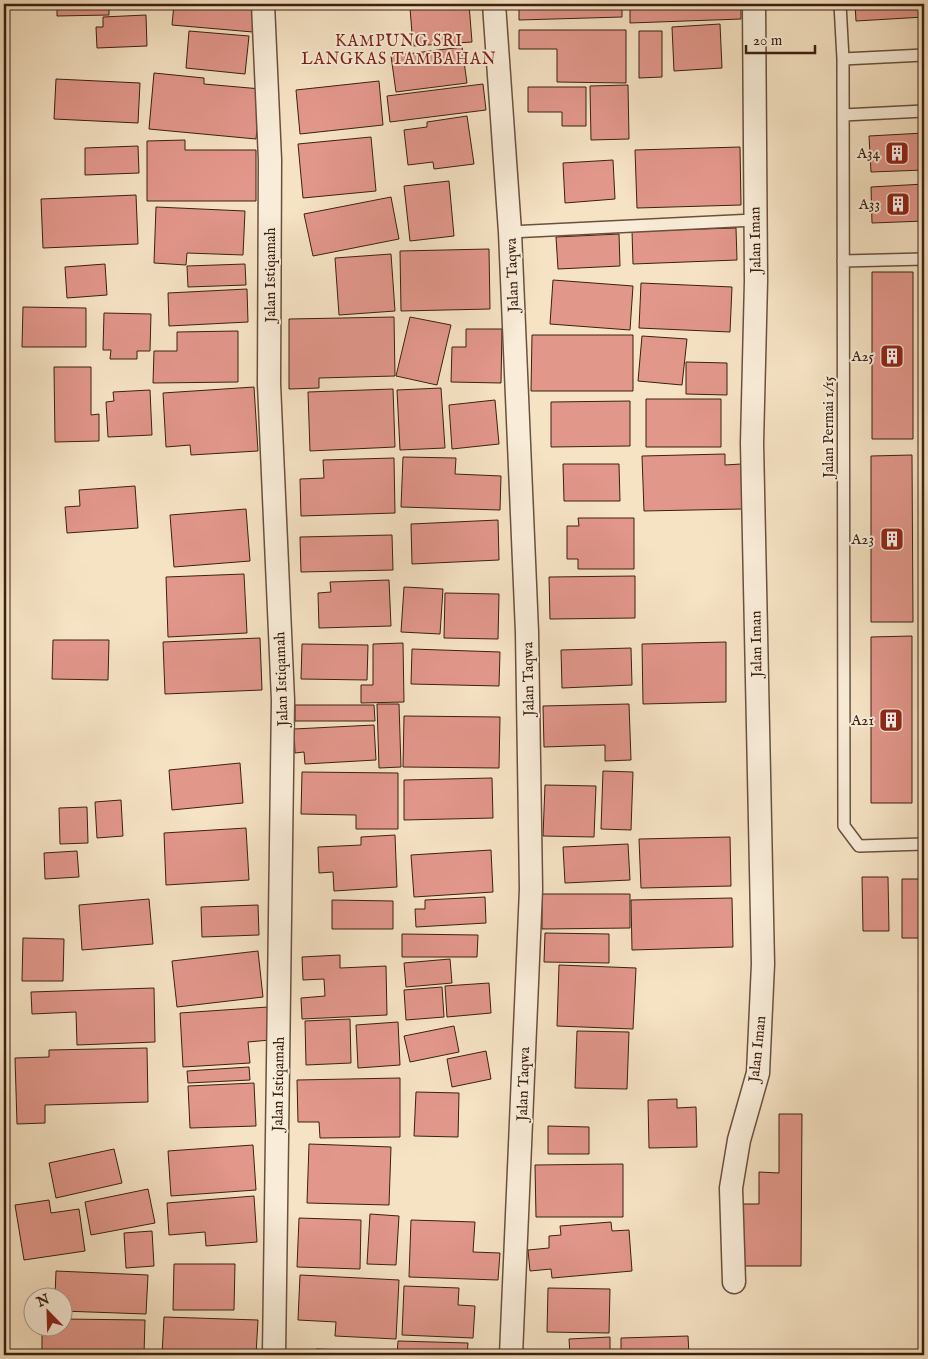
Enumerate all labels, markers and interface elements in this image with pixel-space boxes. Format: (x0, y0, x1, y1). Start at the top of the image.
scale bar (746, 22, 814, 54)
text: 20 m (753, 31, 783, 50)
district label: KAMPUNG SRI LANGKAS TAMBAHAN (301, 32, 497, 70)
building icon: A34 (884, 140, 910, 166)
place label: A34 (856, 144, 881, 163)
building icon: A33 (885, 191, 911, 217)
place label: A33 (858, 195, 880, 214)
street label: Jalan Iman (745, 207, 766, 275)
street label: Jalan Istiqamah (261, 228, 280, 324)
street label: Jalan Taqwa (502, 237, 523, 314)
building icon: A25 (879, 343, 905, 369)
place label: A25 (850, 347, 875, 366)
street label: Jalan Permai 1/15 (819, 375, 838, 480)
building icon: A23 (879, 526, 905, 552)
place label: A23 (850, 530, 874, 549)
street label: Jalan Iman (746, 611, 767, 679)
street label: Jalan Istiqamah (270, 631, 293, 729)
street label: Jalan Taqwa (518, 641, 539, 718)
building icon: A21 (878, 707, 904, 733)
place label: A21 (850, 711, 874, 730)
street label: Jalan Iman (744, 1015, 770, 1085)
street label: Jalan Istiqamah (268, 1036, 289, 1134)
street label: Jalan Taqwa (513, 1046, 534, 1123)
north arrow (22, 1286, 72, 1336)
text: N (33, 1290, 52, 1312)

